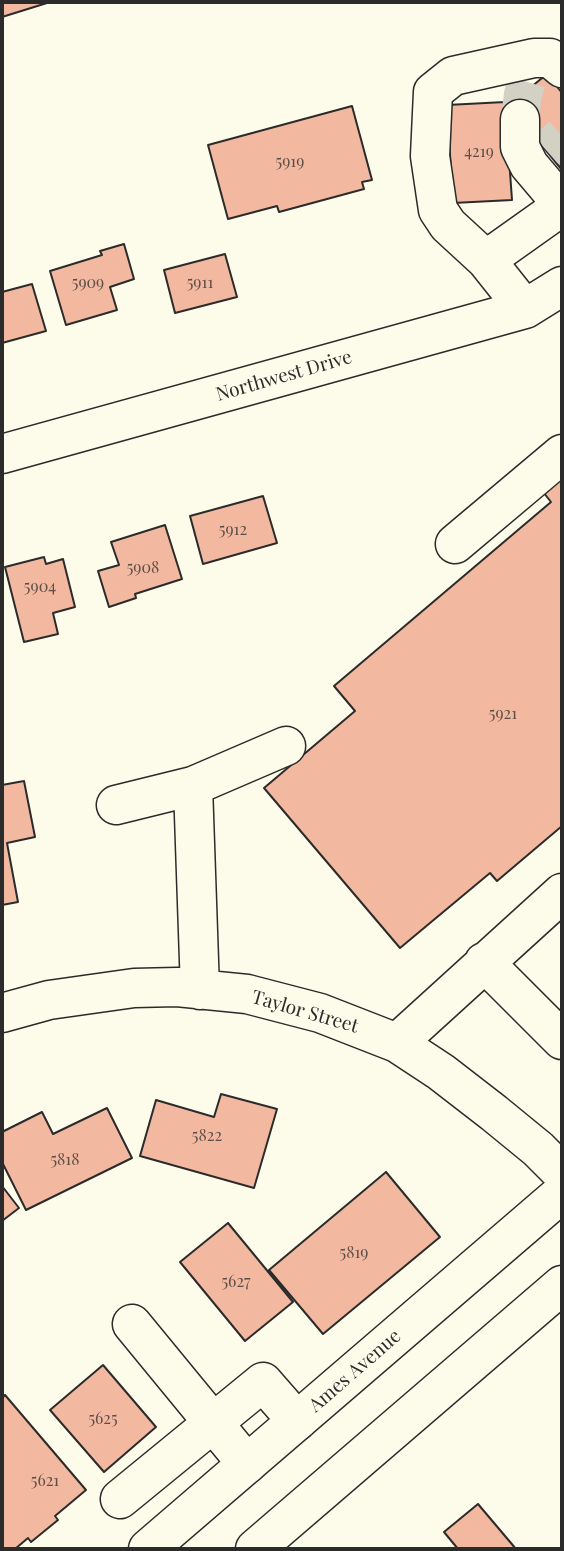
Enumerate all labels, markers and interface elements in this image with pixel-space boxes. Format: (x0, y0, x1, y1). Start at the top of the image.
house number: 4219 (464, 142, 494, 162)
house number: 5919 (276, 152, 304, 172)
house number: 5909 (72, 273, 104, 293)
house number: 5911 (187, 273, 213, 293)
street label: Northwest Drive (213, 346, 355, 406)
house number: 5912 (219, 520, 247, 540)
house number: 5908 (127, 558, 159, 578)
house number: 5904 (24, 577, 56, 597)
house number: 5921 (489, 704, 517, 724)
street label: Taylor Street (249, 986, 361, 1038)
house number: 5822 (192, 1126, 222, 1146)
house number: 5818 (50, 1150, 80, 1170)
house number: 5819 (339, 1243, 369, 1263)
house number: 5627 (221, 1272, 251, 1292)
street label: Ames Avenue (304, 1325, 406, 1417)
house number: 5625 (88, 1409, 118, 1429)
house number: 5621 (31, 1471, 59, 1491)

